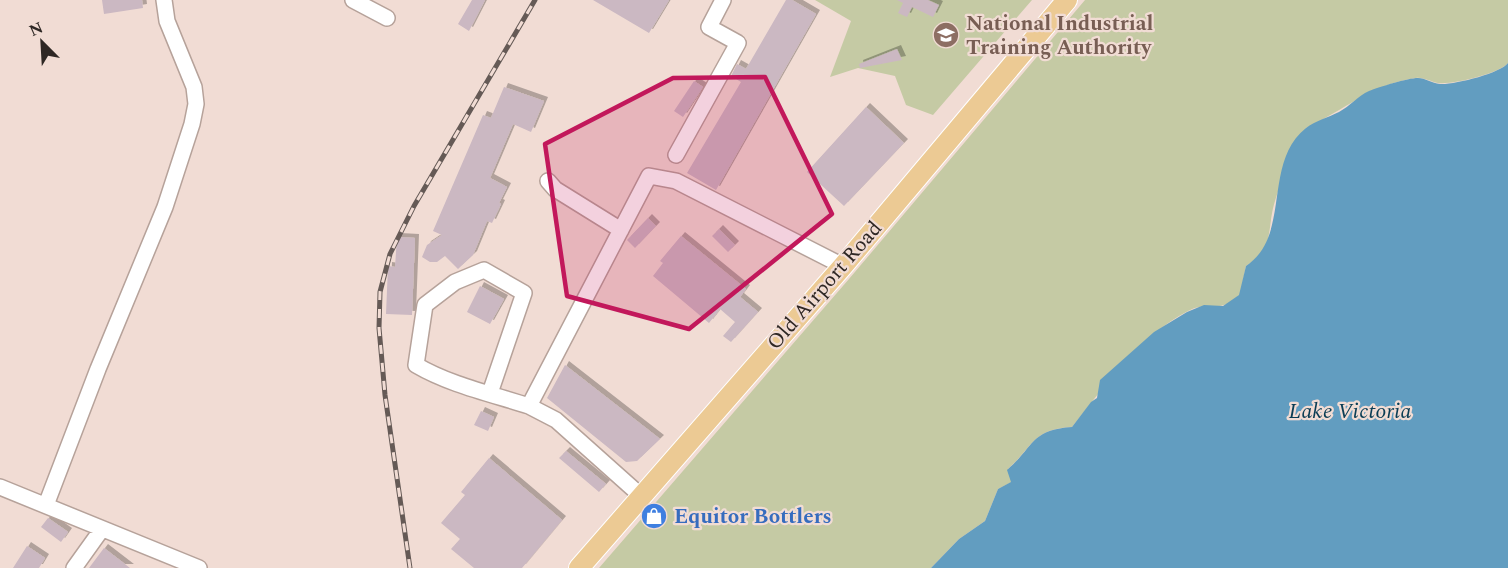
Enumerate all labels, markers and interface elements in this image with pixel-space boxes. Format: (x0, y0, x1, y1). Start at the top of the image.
place label: National Industrial Training Authority (966, 8, 1154, 64)
north arrow (12, 12, 72, 72)
text: N (25, 16, 47, 43)
school or university icon: National Industrial Training Authority (931, 20, 961, 50)
street label: Old Airport Road (759, 214, 890, 357)
water label: Lake Victoria (1288, 395, 1412, 428)
shop icon: Equitor Bottlers (639, 501, 669, 531)
place label: Equitor Bottlers (674, 501, 832, 533)

